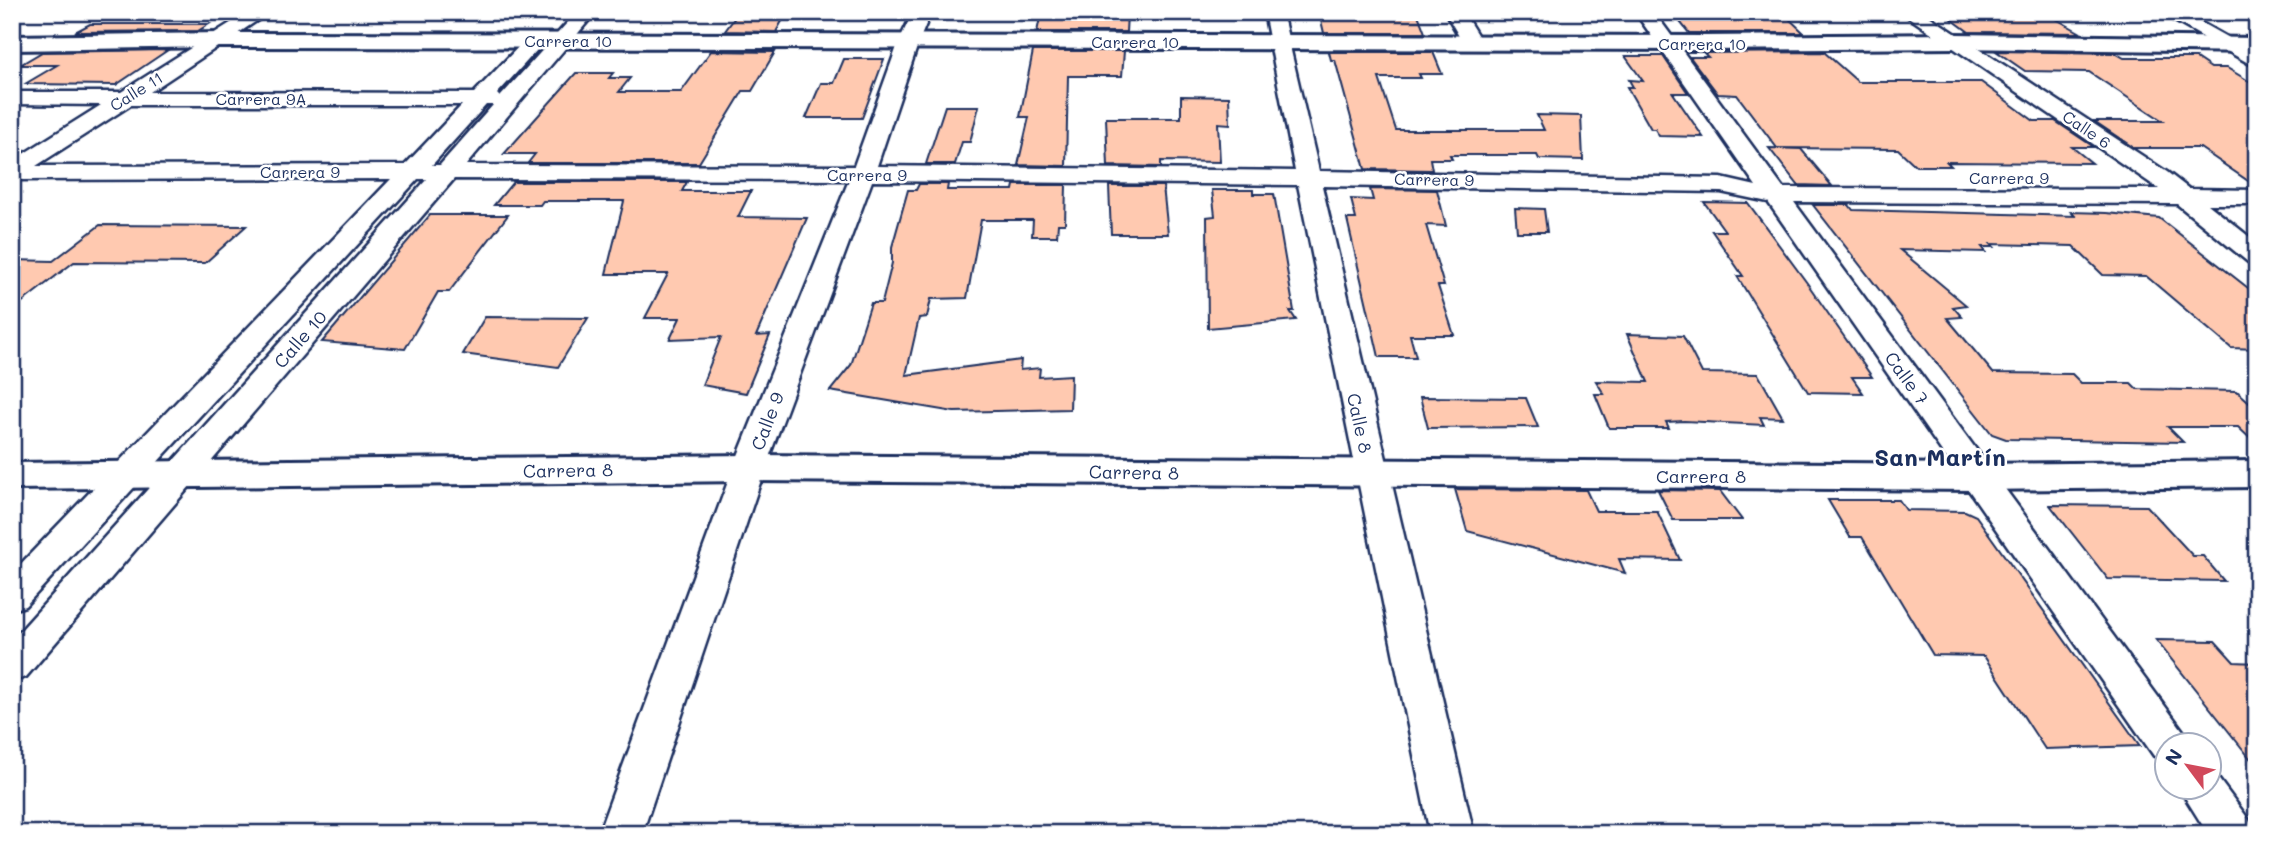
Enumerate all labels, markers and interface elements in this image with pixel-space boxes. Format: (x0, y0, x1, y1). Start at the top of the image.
street label: Carrera 10 (524, 30, 612, 51)
street label: Carrera 10 (1091, 31, 1179, 52)
street label: Carrera 10 (1658, 33, 1746, 54)
street label: Calle 11 (106, 67, 166, 115)
street label: Carrera 9A (215, 88, 307, 109)
street label: Calle 6 (2059, 105, 2115, 153)
street label: Carrera 9 (260, 161, 340, 182)
street label: Carrera 9 (827, 164, 907, 185)
street label: Carrera 9 (1969, 167, 2049, 188)
street label: Carrera 9 (1394, 168, 1474, 190)
street label: Calle 10 (268, 305, 332, 373)
street label: Calle 7 (1880, 347, 1934, 409)
street label: Calle 9 (745, 388, 789, 454)
street label: Calle 8 (1342, 391, 1378, 455)
district label: San Martín (1874, 441, 2006, 472)
street label: Carrera 8 (523, 457, 613, 483)
street label: Carrera 8 (1089, 459, 1179, 485)
street label: Carrera 8 (1656, 464, 1746, 488)
north arrow (2154, 730, 2224, 800)
text: N (2159, 744, 2188, 769)

